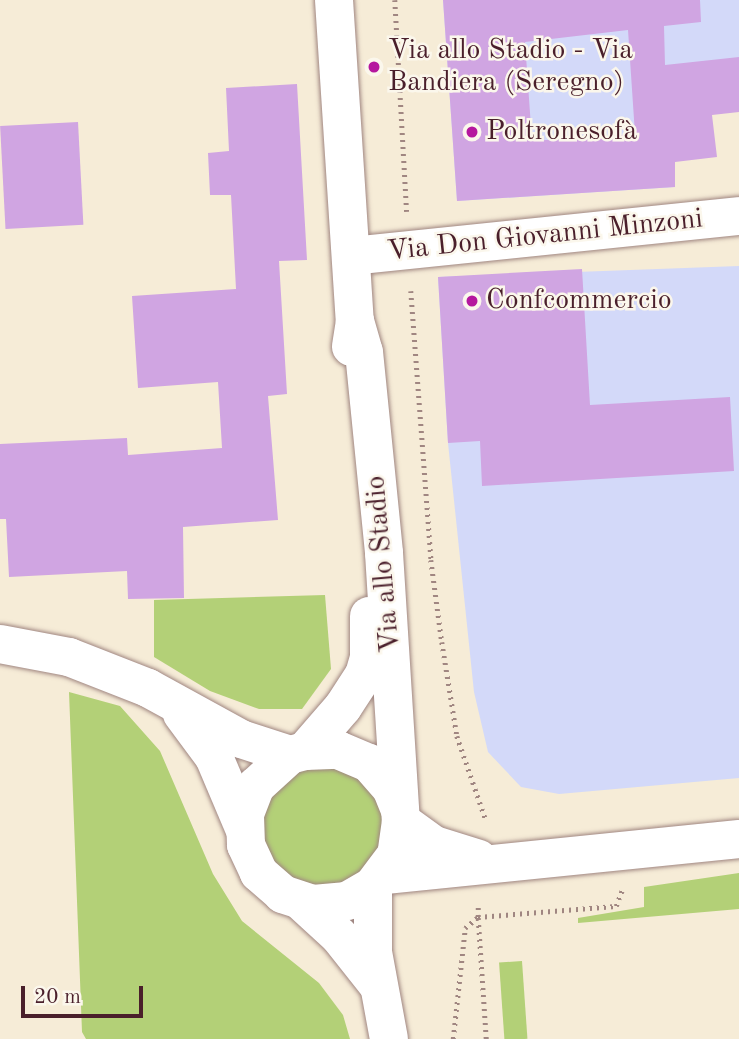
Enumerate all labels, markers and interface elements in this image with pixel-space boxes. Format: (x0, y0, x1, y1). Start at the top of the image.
place label: Via allo Stadio - Via Bandiera (Seregno) (388, 34, 633, 100)
marker: Via allo Stadio - Via Bandiera (Seregno) (366, 59, 382, 75)
place label: Poltronesofà (486, 115, 637, 149)
marker: Poltronesofà (464, 124, 480, 140)
street label: Via Don Giovanni Minzoni (386, 203, 704, 269)
place label: Confcommercio (486, 284, 672, 318)
marker: Confcommercio (464, 293, 480, 309)
street label: Via allo Stadio (360, 474, 408, 654)
scale bar (24, 972, 147, 1016)
text: 20 m (34, 987, 81, 1008)

